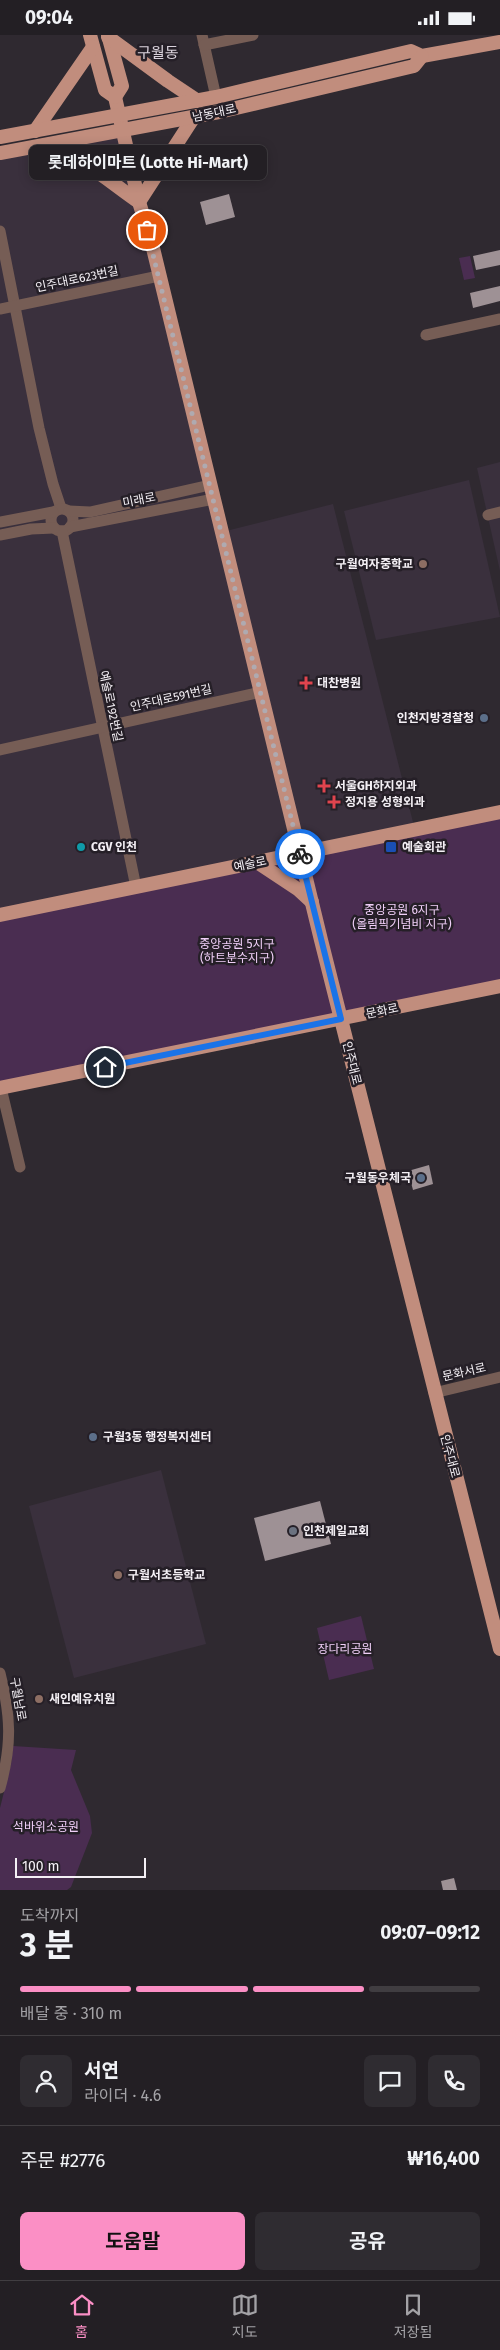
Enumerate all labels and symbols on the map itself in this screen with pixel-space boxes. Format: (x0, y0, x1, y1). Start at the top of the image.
district label: 구월동 (137, 44, 179, 62)
street label: 남동대로 (191, 102, 237, 124)
callout: 롯데하이마트 (Lotte Hi-Mart) (28, 145, 266, 180)
pin (126, 209, 168, 251)
street label: 인주대로623번길 (34, 263, 120, 295)
street label: 미래로 (121, 490, 157, 510)
place label: 구월여자중학교 (336, 557, 413, 571)
marker: 구월여자중학교 (417, 558, 429, 570)
street label: 예술로192번길 (97, 669, 125, 743)
marker: 대찬병원 (299, 676, 313, 690)
place label: 대찬병원 (317, 676, 361, 690)
street label: 인주대로591번길 (129, 682, 213, 714)
place label: 인천지방경찰청 (397, 711, 474, 725)
marker: 인천지방경찰청 (478, 712, 490, 724)
marker: 서울GH하지외과 (317, 779, 331, 793)
place label: 서울GH하지외과 (335, 779, 417, 793)
marker: 정지용 성형외과 (327, 795, 341, 809)
place label: 정지용 성형외과 (345, 795, 425, 809)
courier (275, 829, 325, 879)
place label: CGV 인천 (91, 840, 137, 854)
marker: 예술회관 (384, 840, 398, 854)
place label: 예술회관 (402, 840, 446, 854)
marker: CGV 인천 (75, 841, 87, 853)
street label: 예술로 (232, 854, 268, 874)
park label: 중앙공원 6지구 (올림픽기념비 지구) (352, 903, 452, 931)
park label: 중앙공원 5지구 (하트분수지구) (199, 937, 275, 965)
street label: 문화로 (364, 1001, 400, 1021)
street label: 인주대로 (340, 1040, 364, 1086)
pin (84, 1046, 126, 1088)
place label: 구월동우체국 (345, 1171, 411, 1185)
marker: 구월동우체국 (415, 1172, 427, 1184)
street label: 문화서로 (441, 1360, 487, 1384)
place label: 구월3동 행정복지센터 (103, 1430, 211, 1444)
marker: 구월3동 행정복지센터 (87, 1431, 99, 1443)
street label: 인주대로 (438, 1433, 462, 1479)
place label: 인천제일교회 (303, 1524, 369, 1538)
marker: 인천제일교회 (287, 1525, 299, 1537)
place label: 구월서초등학교 (128, 1568, 205, 1582)
marker: 구월서초등학교 (112, 1569, 124, 1581)
park label: 장다리공원 (317, 1642, 373, 1656)
street label: 구월남로 (7, 1676, 29, 1722)
place label: 새인예유치원 (49, 1692, 115, 1706)
marker: 새인예유치원 (33, 1693, 45, 1705)
park label: 석바위소공원 (13, 1820, 79, 1834)
scale bar (15, 1855, 146, 1878)

